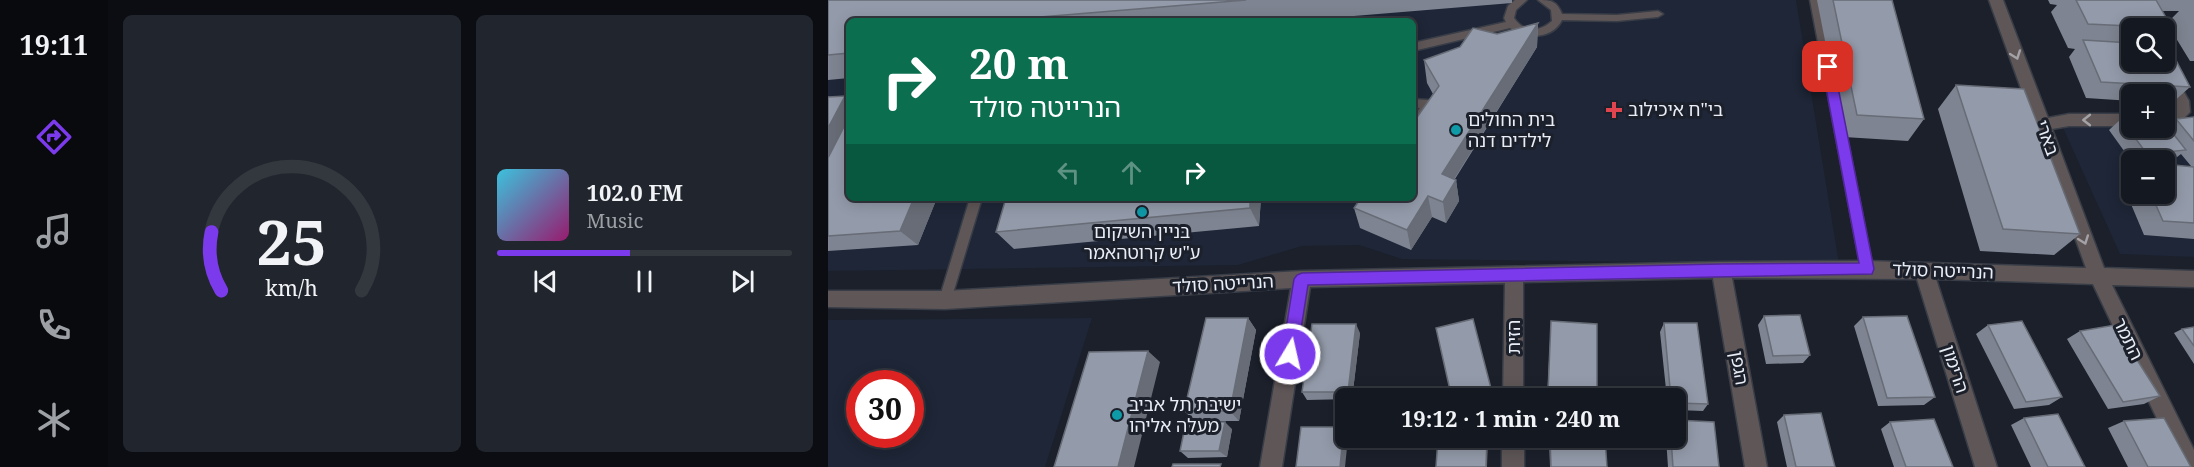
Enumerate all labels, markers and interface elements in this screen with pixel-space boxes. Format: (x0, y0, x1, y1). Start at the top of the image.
map controls (2121, 18, 2175, 204)
button: search (2121, 18, 2175, 72)
text: 19:11 (19, 26, 89, 63)
text: 20 m (969, 34, 1069, 91)
pin (1802, 41, 1853, 92)
icon: right (870, 42, 948, 120)
one-way arrow (2009, 49, 2022, 60)
icon: arrive (1811, 50, 1844, 83)
button: + (2121, 84, 2175, 138)
text: הנרייטה סולד (969, 88, 1121, 125)
place label: בי"ח איכילוב (1628, 97, 1723, 121)
marker: בי"ח איכילוב (1605, 101, 1623, 119)
place label: בית החולים לילדים דנה (1468, 107, 1555, 152)
one-way arrow (2082, 114, 2091, 126)
icon: directions (33, 116, 75, 158)
street label: בארי (2030, 116, 2065, 159)
marker: בית החולים לילדים דנה (1449, 123, 1463, 137)
button: − (2121, 150, 2175, 204)
icon: left (1052, 156, 1085, 189)
icon: ahead (1115, 156, 1148, 189)
icon: right (1178, 156, 1211, 189)
text: 102.0 FM (587, 177, 683, 207)
text: 25 (256, 198, 327, 283)
marker: בניין השיקום ע"ש קרוטהאמר (1135, 205, 1149, 219)
text: Music (587, 207, 643, 234)
icon: music (33, 210, 75, 252)
place label: בניין השיקום ע"ש קרוטהאמר (1083, 219, 1201, 264)
one-way arrow (2077, 234, 2090, 245)
street label: הנרייטה סולד (1892, 256, 1994, 284)
icon: previous (529, 265, 562, 298)
icon: pause (628, 265, 661, 298)
icon: next (726, 265, 759, 298)
street label: הנרייטה סולד (1172, 268, 1274, 298)
text: km/h (265, 273, 318, 302)
icon: phone (33, 304, 75, 346)
street label: התמר (2108, 313, 2149, 364)
street label: הזית (1501, 320, 1525, 354)
position arrow (1258, 322, 1322, 386)
street label: הרימון (1937, 342, 1975, 396)
street label: הגפן (1725, 349, 1755, 387)
speed limit sign: 30 (846, 370, 924, 448)
place label: ישיבת תל אביב מעלה אליהו (1129, 392, 1241, 437)
icon: climate (33, 399, 75, 441)
text: 19:12 · 1 min · 240 m (1401, 403, 1620, 433)
marker: ישיבת תל אביב מעלה אליהו (1110, 408, 1124, 422)

